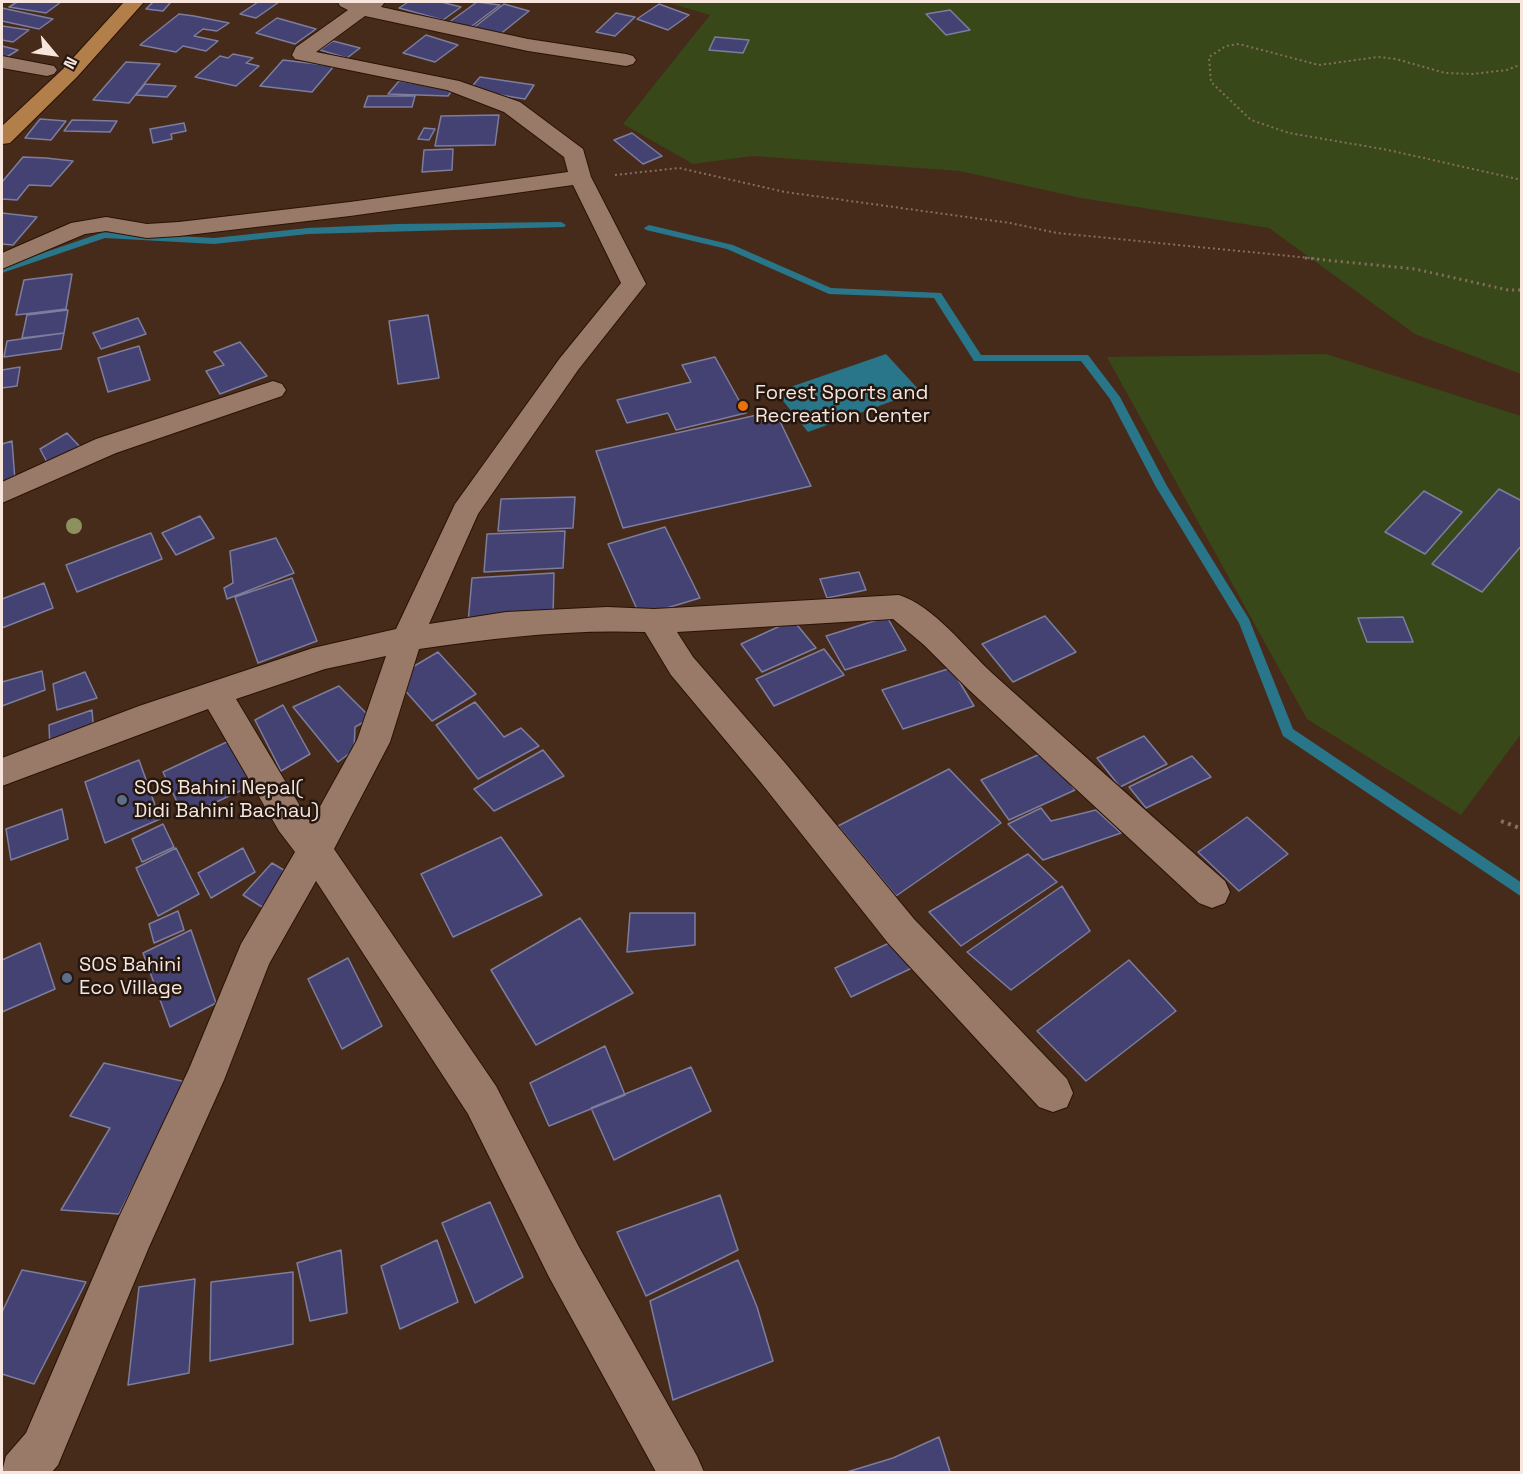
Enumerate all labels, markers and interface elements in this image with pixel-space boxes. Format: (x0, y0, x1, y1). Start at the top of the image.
north arrow (24, 24, 84, 84)
text: N (58, 53, 82, 73)
place label: Forest Sports and Recreation Center (755, 382, 930, 429)
marker: Forest Sports and Recreation Center (736, 399, 750, 413)
place label: SOS Bahini Nepal( Didi Bahini Bachau) (134, 777, 319, 824)
marker: SOS Bahini Nepal( Didi Bahini Bachau) (115, 793, 129, 807)
place label: SOS Bahini Eco Village (79, 954, 183, 1001)
marker: SOS Bahini Eco Village (60, 971, 74, 985)

